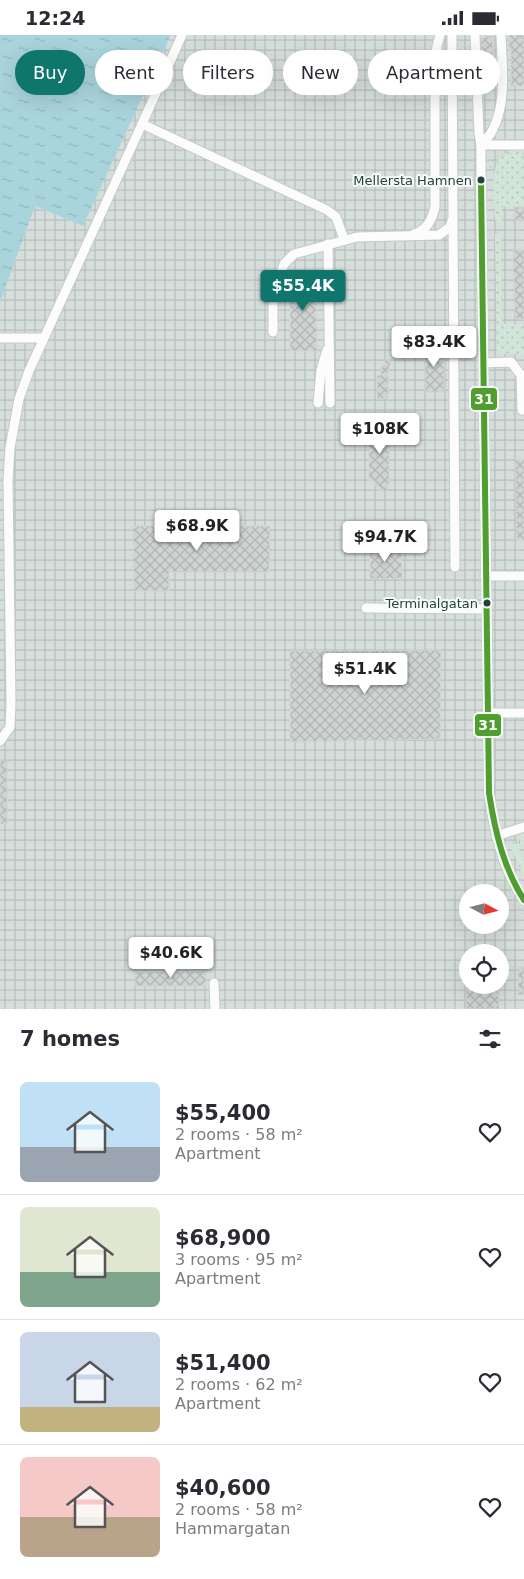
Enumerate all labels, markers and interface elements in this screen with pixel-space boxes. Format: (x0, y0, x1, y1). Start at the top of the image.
text: 12:24 (25, 7, 85, 29)
chip: Buy (15, 50, 85, 95)
chip: Rent (95, 50, 173, 95)
chip: Filters (183, 50, 273, 95)
chip: New (283, 50, 358, 95)
chip: Apartment (368, 50, 500, 95)
place label: Mellersta Hamnen (353, 173, 472, 188)
marker: Mellersta Hamnen (476, 175, 486, 185)
pin: $55.4K (262, 269, 344, 312)
text: $55.4K (271, 276, 335, 295)
pin: $83.4K (393, 325, 475, 368)
text: $83.4K (402, 332, 466, 351)
line badge: 31 (470, 387, 498, 411)
text: 31 (474, 391, 494, 407)
pin: $108K (345, 413, 415, 455)
text: $108K (352, 419, 408, 438)
pin: $68.9K (156, 509, 238, 552)
text: $68.9K (165, 516, 229, 535)
pin: $94.7K (344, 521, 426, 563)
text: $94.7K (353, 527, 417, 546)
place label: Terminalgatan (385, 596, 478, 611)
marker: Terminalgatan (482, 598, 492, 608)
pin: $51.4K (324, 653, 406, 695)
text: $51.4K (333, 659, 397, 678)
line badge: 31 (474, 713, 502, 737)
text: 31 (478, 717, 498, 733)
north arrow (459, 884, 509, 934)
map controls (459, 884, 509, 994)
pin: $40.6K (130, 937, 212, 979)
text: $40.6K (139, 943, 203, 962)
button: locate (459, 944, 509, 994)
icon: filters (476, 1025, 504, 1053)
text: 7 homes (20, 1027, 120, 1051)
text: $55,400 (175, 1101, 271, 1125)
icon: home (60, 1102, 120, 1162)
icon: heart (476, 1118, 504, 1146)
text: 2 rooms · 58 m² (175, 1125, 303, 1144)
text: Apartment (175, 1144, 261, 1163)
text: $68,900 (175, 1226, 271, 1250)
icon: home (60, 1227, 120, 1287)
icon: heart (476, 1243, 504, 1271)
text: 3 rooms · 95 m² (175, 1250, 303, 1269)
text: Apartment (175, 1269, 261, 1288)
text: $51,400 (175, 1351, 271, 1375)
icon: home (60, 1352, 120, 1412)
icon: heart (476, 1368, 504, 1396)
text: 2 rooms · 62 m² (175, 1375, 303, 1394)
text: Apartment (175, 1394, 261, 1413)
text: $40,600 (175, 1476, 271, 1500)
icon: home (60, 1477, 120, 1537)
icon: heart (476, 1493, 504, 1521)
text: 2 rooms · 58 m² (175, 1500, 303, 1519)
text: Hammargatan (175, 1519, 290, 1538)

